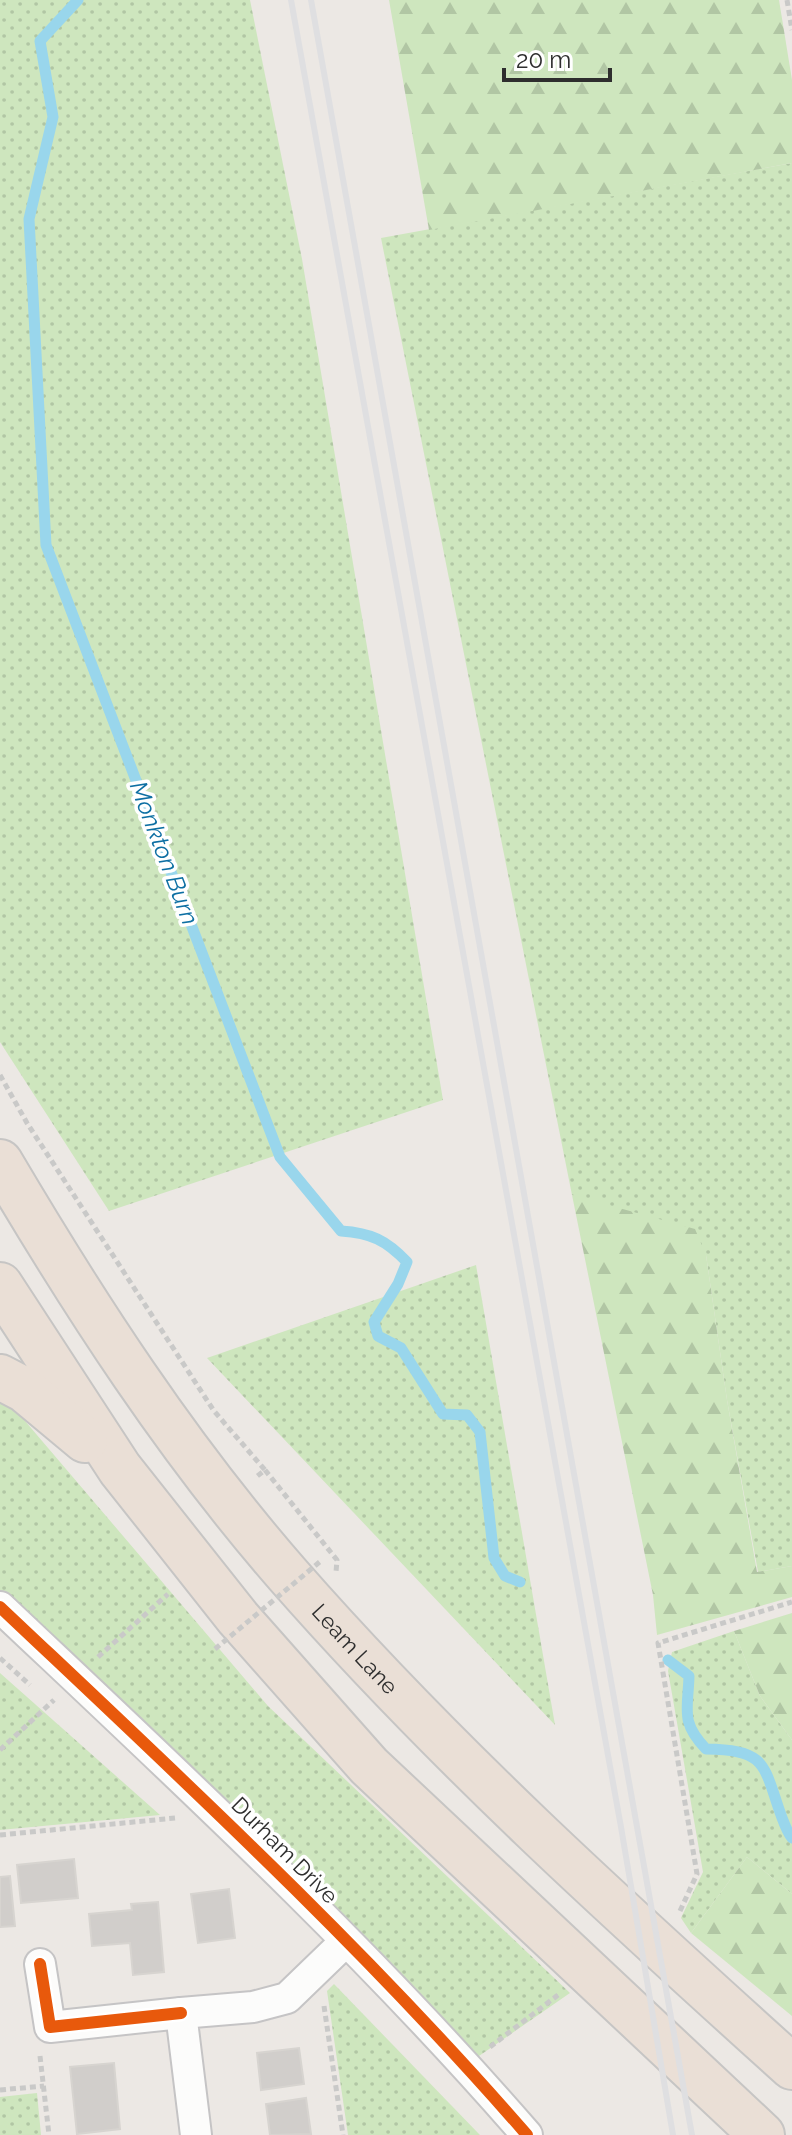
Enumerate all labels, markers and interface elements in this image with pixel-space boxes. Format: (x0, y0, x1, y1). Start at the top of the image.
scale bar (504, 32, 610, 82)
text: 20 m (516, 45, 571, 74)
water label: Monkton Burn (124, 777, 205, 929)
street label: Leam Lane (307, 1598, 404, 1699)
street label: Durham Drive (226, 1791, 344, 1909)

